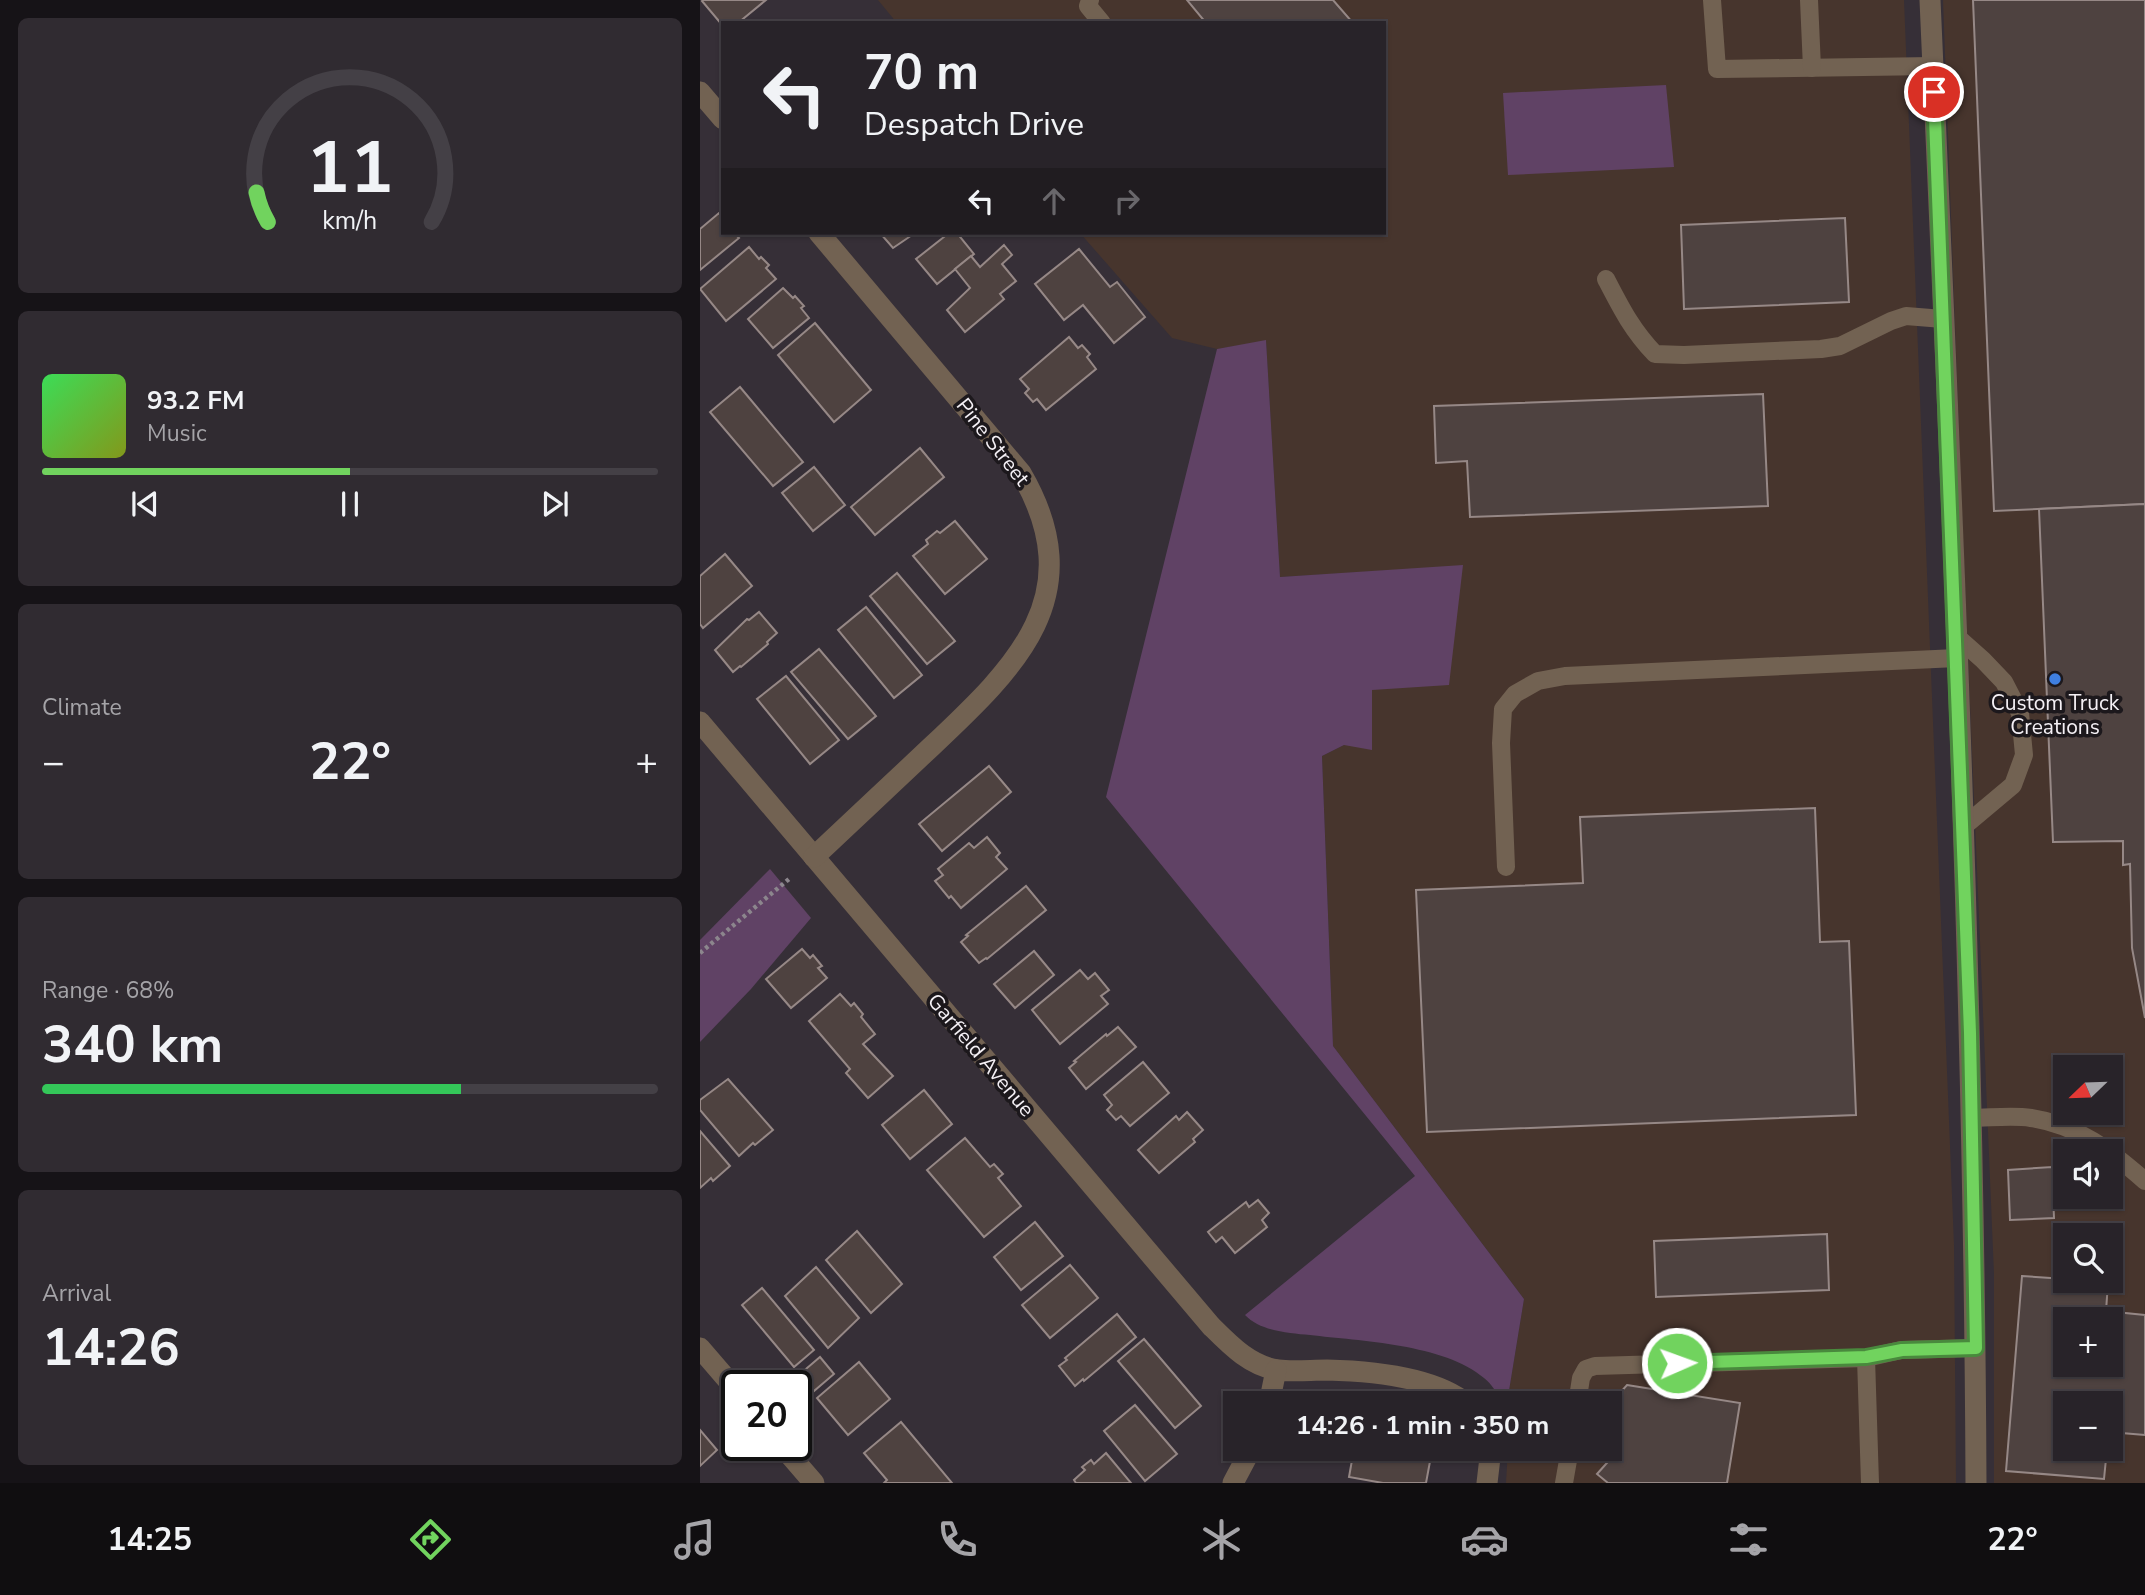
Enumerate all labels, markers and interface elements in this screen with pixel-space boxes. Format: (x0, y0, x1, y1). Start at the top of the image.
text: 70 m (864, 39, 979, 106)
icon: left (749, 49, 840, 140)
pin (1904, 62, 1964, 122)
icon: arrive (1915, 73, 1953, 111)
text: Despatch Drive (864, 103, 1084, 146)
text: 11 (306, 118, 394, 218)
icon: left (962, 182, 1000, 220)
icon: ahead (1035, 182, 1073, 220)
icon: right (1108, 182, 1146, 220)
text: km/h (322, 203, 378, 237)
text: 93.2 FM (147, 383, 244, 418)
street label: Pine Street (950, 392, 1036, 492)
text: Music (147, 418, 207, 449)
icon: previous (126, 485, 164, 523)
icon: pause (331, 485, 369, 523)
icon: next (536, 485, 574, 523)
marker: Custom Truck Creations (2047, 671, 2063, 687)
place label: Custom Truck Creations (1991, 689, 2120, 741)
text: Climate (42, 692, 122, 723)
text: 22° (309, 726, 391, 797)
text: − (42, 737, 65, 788)
text: + (635, 737, 658, 788)
text: Range · 68% (42, 975, 174, 1006)
street label: Garfield Avenue (921, 988, 1041, 1122)
text: 340 km (42, 1009, 223, 1080)
north arrow (2053, 1055, 2123, 1125)
map controls (2053, 1055, 2123, 1461)
button: sound (2053, 1139, 2123, 1209)
button: search (2053, 1223, 2123, 1293)
text: Arrival (42, 1278, 111, 1309)
button: + (2053, 1307, 2123, 1377)
text: 14:26 (42, 1312, 180, 1383)
position arrow (1640, 1326, 1714, 1400)
speed limit sign: 20 (721, 1370, 812, 1461)
button: − (2053, 1391, 2123, 1461)
text: 14:26 · 1 min · 350 m (1296, 1408, 1549, 1443)
icon: directions (406, 1515, 455, 1564)
icon: music (670, 1515, 719, 1564)
icon: phone (933, 1515, 982, 1564)
icon: climate (1197, 1515, 1246, 1564)
icon: car (1460, 1515, 1509, 1564)
icon: filters (1724, 1515, 1773, 1564)
text: 14:25 (107, 1518, 192, 1561)
text: 22° (1987, 1518, 2038, 1561)

